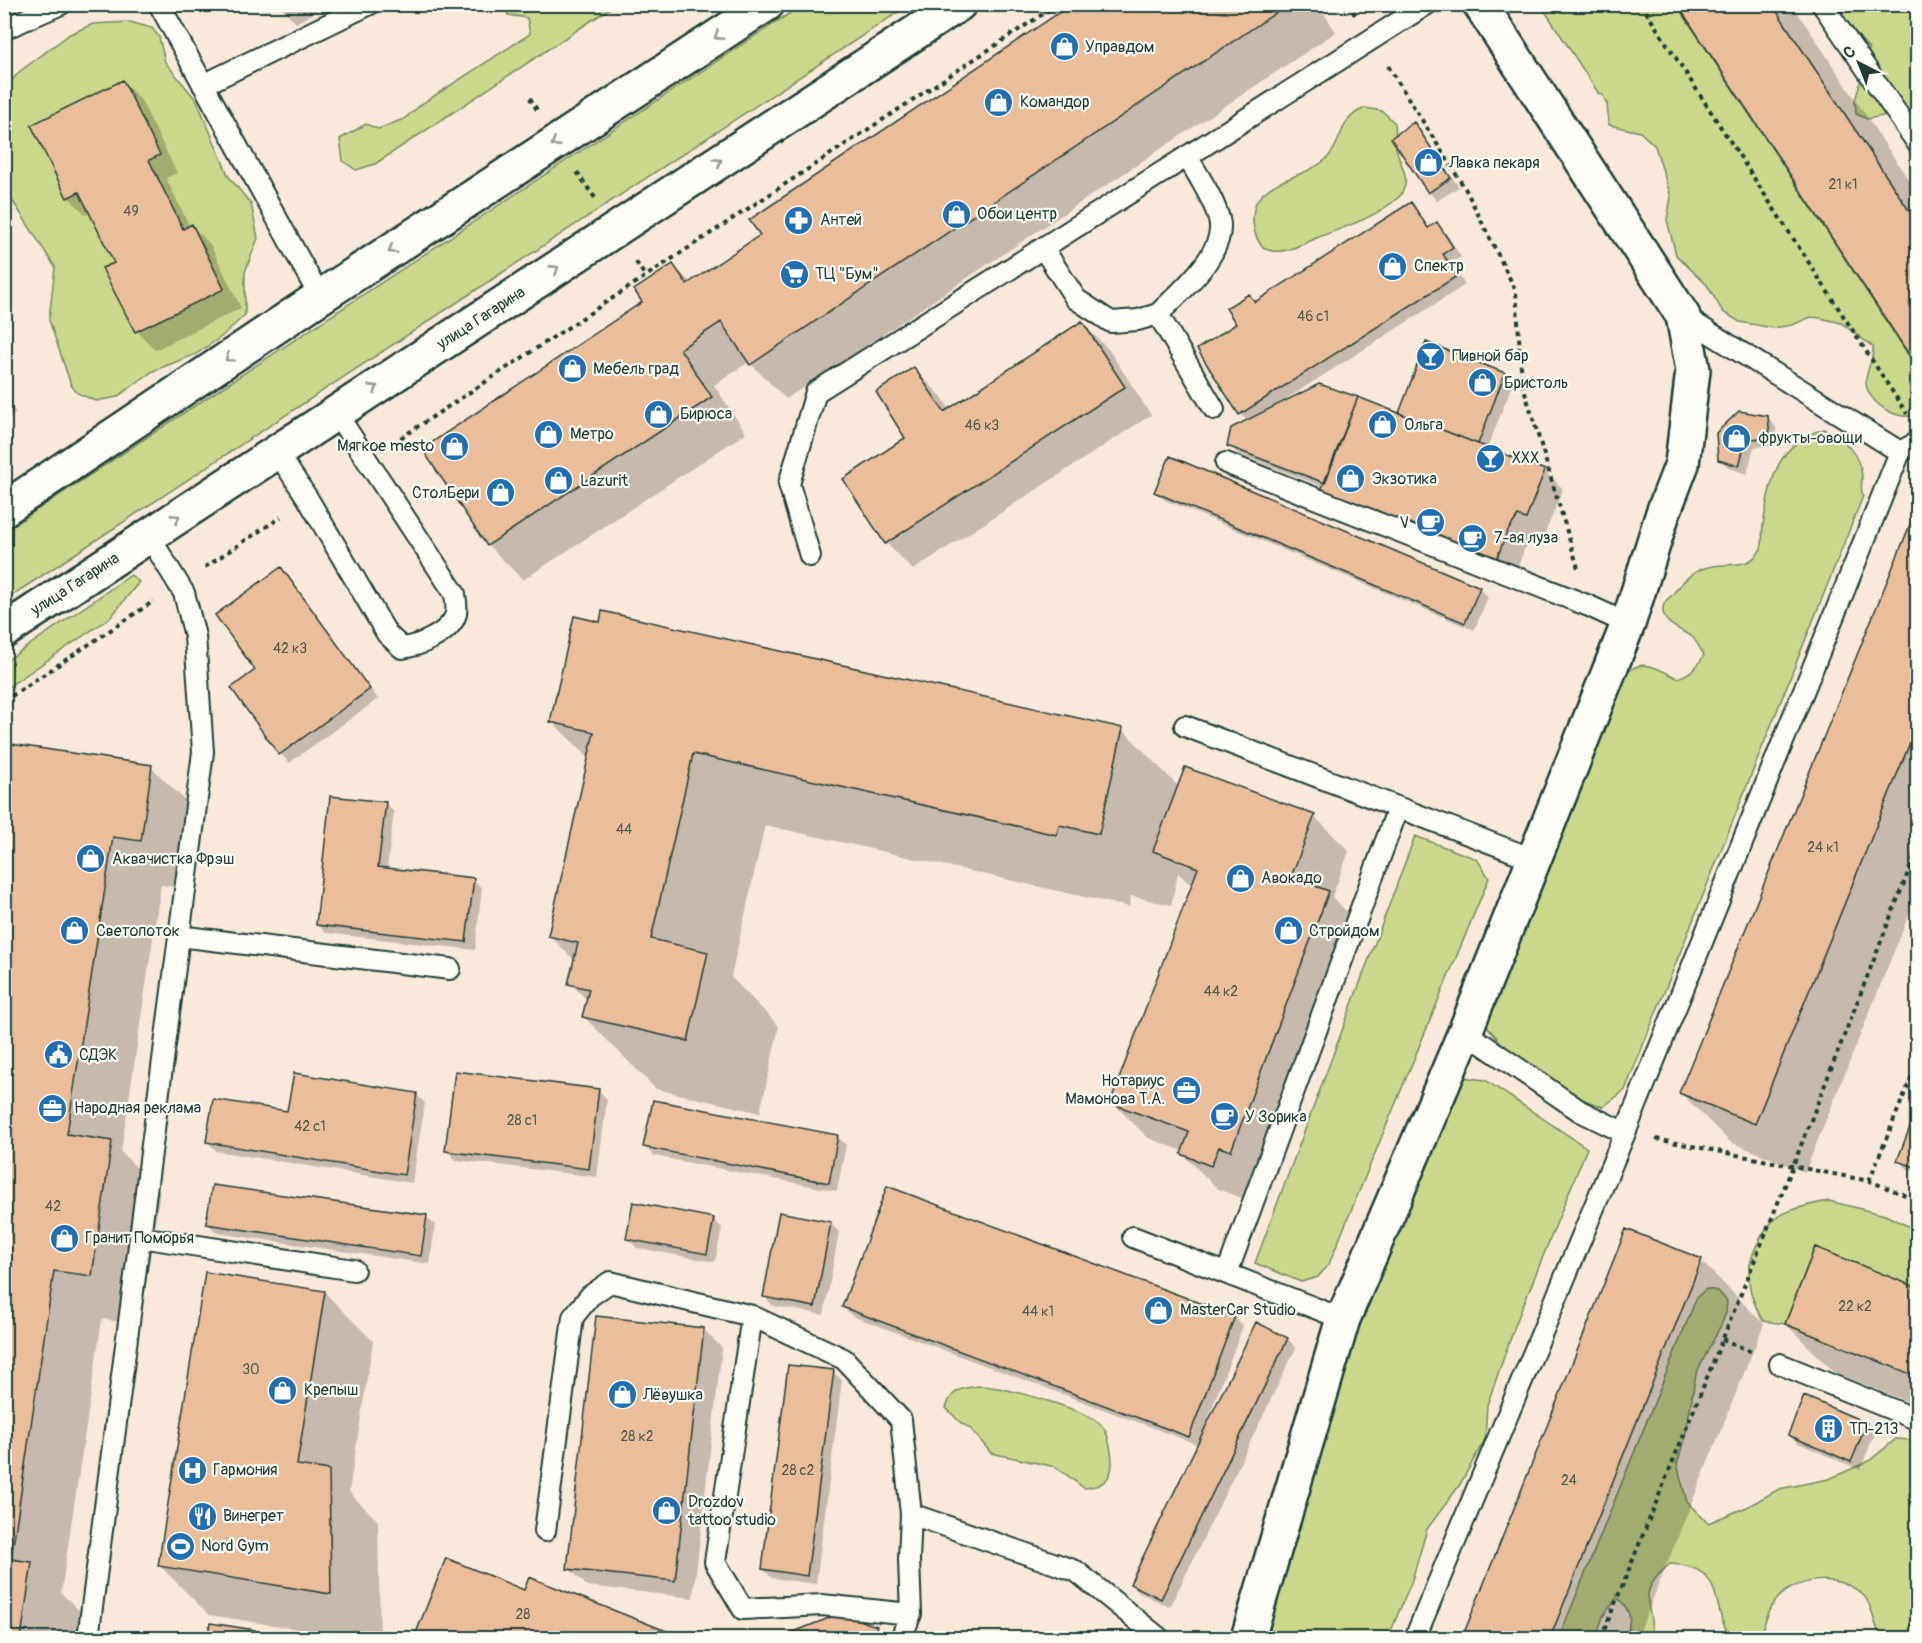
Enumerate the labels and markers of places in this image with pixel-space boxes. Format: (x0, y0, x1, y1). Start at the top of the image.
shop icon: Управдом (1048, 31, 1080, 63)
place label: Управдом (1085, 37, 1154, 57)
shop icon: Командор (983, 86, 1015, 118)
place label: Командор (1020, 92, 1090, 112)
shop icon: Лавка пекаря (1412, 147, 1444, 179)
place label: Лавка пекаря (1448, 153, 1540, 173)
shop icon: Обои центр (940, 198, 972, 230)
pharmacy icon: Антей (783, 204, 815, 236)
place label: Обои центр (977, 204, 1057, 224)
place label: Антей (820, 210, 862, 230)
shop icon: Спектр (1377, 250, 1409, 282)
place label: Спектр (1414, 256, 1464, 276)
supermarket icon: ТЦ "Бум" (778, 258, 810, 290)
place label: ТЦ "Бум" (815, 264, 879, 284)
bar icon: Пивной бар (1415, 340, 1447, 372)
place label: Пивной бар (1452, 346, 1529, 366)
shop icon: Мебель град (556, 353, 588, 385)
place label: Мебель град (593, 359, 679, 379)
shop icon: Бристоль (1467, 367, 1499, 399)
place label: Бристоль (1504, 373, 1568, 393)
shop icon: Бирюса (643, 398, 675, 430)
place label: Бирюса (680, 404, 732, 424)
shop icon: Ольга (1367, 409, 1399, 441)
place label: Ольга (1404, 415, 1443, 435)
shop icon: Метро (533, 418, 565, 450)
shop icon: фрукты-овощи (1721, 422, 1753, 454)
place label: Метро (570, 424, 614, 444)
place label: фрукты-овощи (1758, 428, 1862, 448)
shop icon: Мягкое mesto (439, 430, 471, 462)
place label: Мягкое mesto (337, 436, 434, 456)
bar icon: XXX (1475, 442, 1507, 474)
place label: XXX (1512, 448, 1539, 468)
shop icon: Экзотика (1335, 463, 1367, 495)
shop icon: Lazurit (543, 465, 575, 497)
place label: Экзотика (1372, 469, 1437, 489)
place label: Lazurit (580, 471, 628, 491)
shop icon: СтолБери (484, 477, 516, 509)
place label: СтолБери (412, 483, 479, 503)
cafe icon: V (1414, 507, 1446, 539)
place label: V (1399, 513, 1409, 533)
cafe icon: 7-ая луза (1457, 522, 1489, 554)
place label: 7-ая луза (1494, 528, 1558, 548)
shop icon: Аквачистка Фрэш (75, 843, 107, 875)
place label: Аквачистка Фрэш (112, 849, 234, 869)
shop icon: Авокадо (1224, 862, 1256, 894)
place label: Авокадо (1261, 868, 1322, 888)
shop icon: Светопоток (59, 915, 91, 947)
shop icon: Стройдом (1272, 915, 1304, 947)
place label: Светопоток (96, 921, 180, 941)
place label: Стройдом (1309, 921, 1379, 941)
public building icon: СДЭК (42, 1039, 74, 1071)
place label: СДЭК (79, 1045, 117, 1065)
place label: Нотариус Мамонова Т.А. (1065, 1071, 1165, 1109)
office icon: Нотариус Мамонова Т.А. (1170, 1074, 1202, 1106)
office icon: Народная реклама (37, 1092, 69, 1124)
place label: Народная реклама (74, 1098, 201, 1118)
cafe icon: У Зорика (1208, 1101, 1240, 1133)
place label: У Зорика (1245, 1107, 1307, 1127)
shop icon: Гранит Поморья (48, 1222, 80, 1254)
place label: Гранит Поморья (85, 1228, 194, 1248)
shop icon: MasterCar Studio (1143, 1294, 1175, 1326)
place label: MasterCar Studio (1180, 1300, 1296, 1320)
shop icon: Крепыш (267, 1374, 299, 1406)
shop icon: Лёвушка (606, 1379, 638, 1411)
place label: Крепыш (304, 1380, 358, 1400)
place label: Лёвушка (642, 1385, 703, 1405)
building icon: ТП-213 (1812, 1413, 1844, 1445)
place label: ТП-213 (1849, 1419, 1898, 1439)
hospital icon: Гармония (176, 1454, 208, 1486)
place label: Гармония (213, 1460, 277, 1480)
place label: Drozdov tattoo studio (687, 1492, 776, 1530)
shop icon: Drozdov tattoo studio (651, 1495, 683, 1527)
restaurant icon: Винегрет (186, 1500, 218, 1532)
place label: Винегрет (223, 1506, 284, 1526)
sports icon: Nord Gym (164, 1530, 196, 1562)
place label: Nord Gym (201, 1536, 269, 1556)

